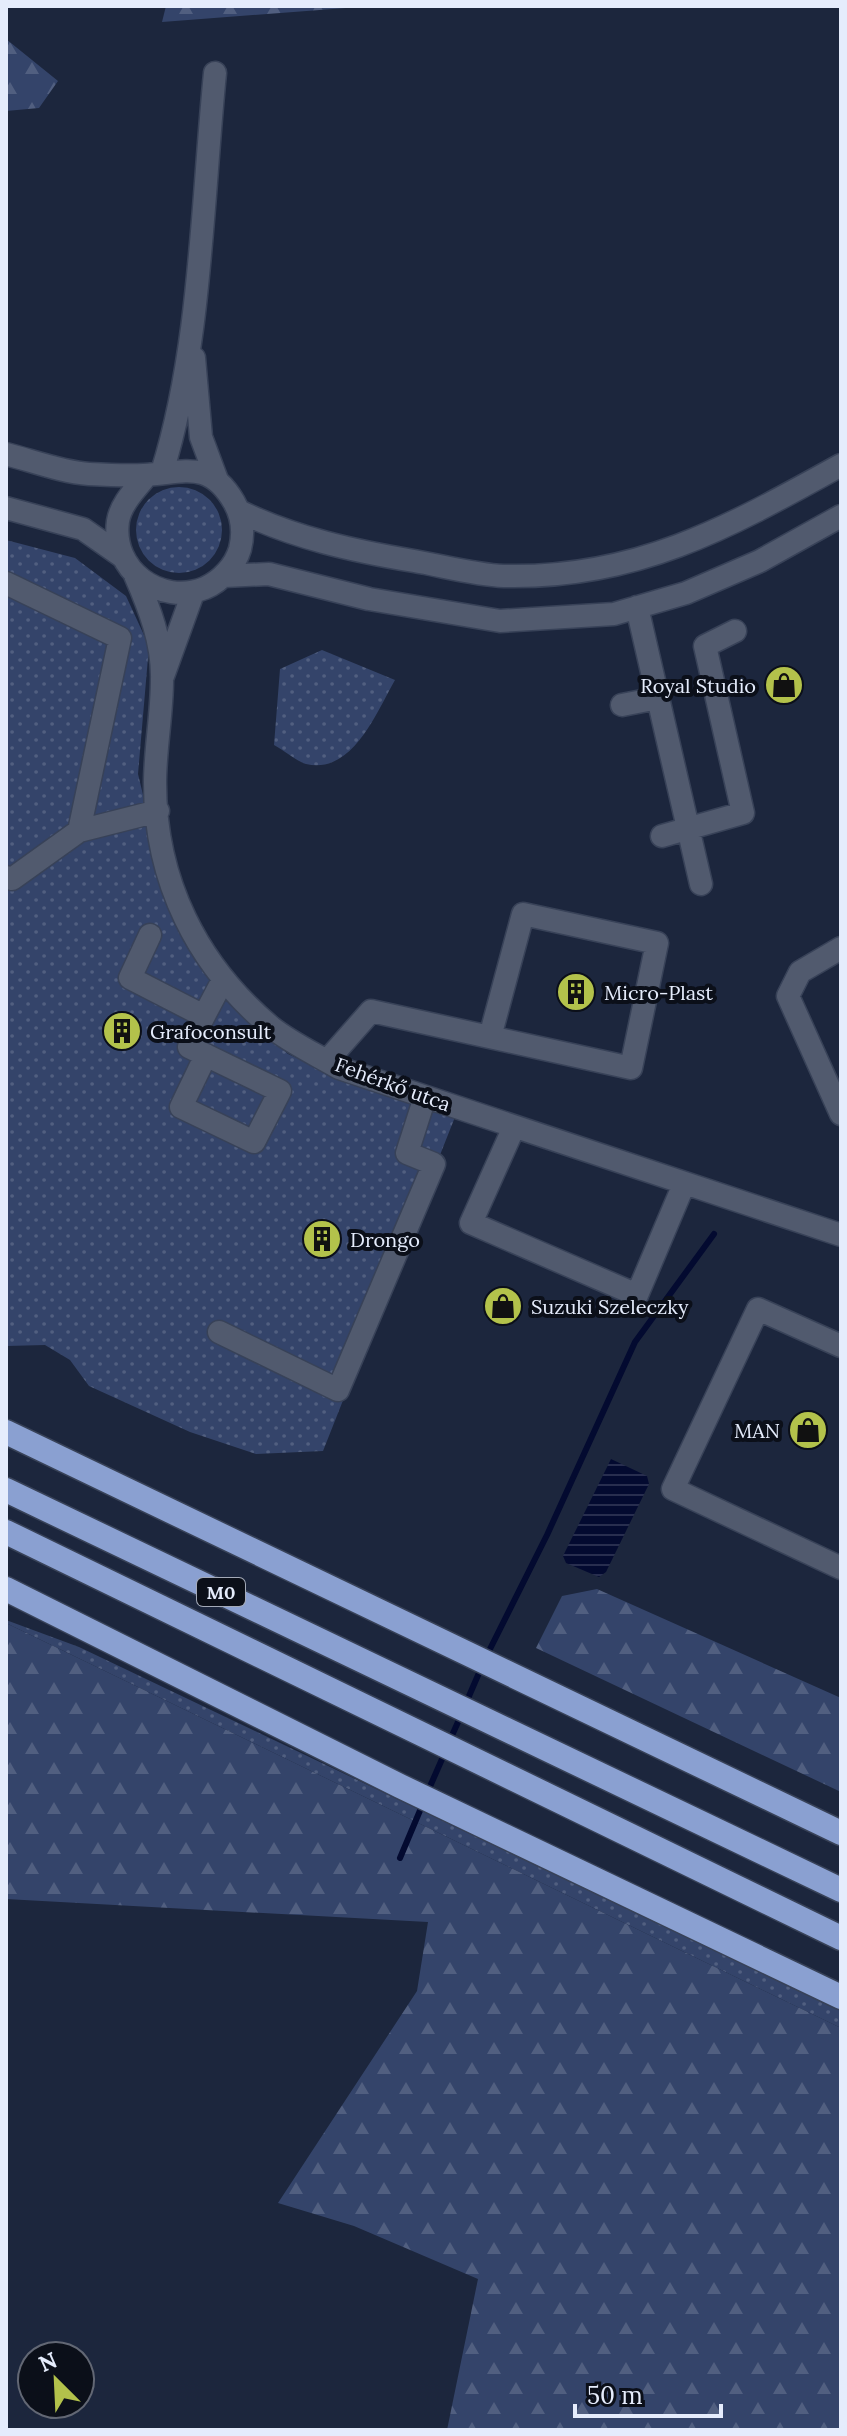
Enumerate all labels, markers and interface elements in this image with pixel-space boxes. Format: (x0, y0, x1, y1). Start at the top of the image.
shop icon: Royal Studio (763, 664, 805, 706)
place label: Royal Studio (640, 673, 756, 698)
building icon: Micro-Plast (555, 971, 597, 1013)
place label: Micro-Plast (604, 980, 713, 1005)
building icon: Grafoconsult (101, 1010, 143, 1052)
place label: Grafoconsult (150, 1019, 271, 1044)
street label: Fehérkő utca (332, 1052, 454, 1116)
building icon: Drongo (301, 1218, 343, 1260)
place label: Drongo (350, 1227, 420, 1252)
shop icon: Suzuki Szeleczky (482, 1285, 524, 1327)
place label: Suzuki Szeleczky (531, 1294, 689, 1319)
shop icon: MAN (787, 1409, 829, 1451)
place label: MAN (734, 1418, 780, 1443)
road number: M0 (197, 1578, 245, 1606)
north arrow (16, 2340, 96, 2420)
text: N (34, 2345, 61, 2378)
scale bar (575, 2368, 721, 2418)
text: 50 m (587, 2380, 643, 2411)

